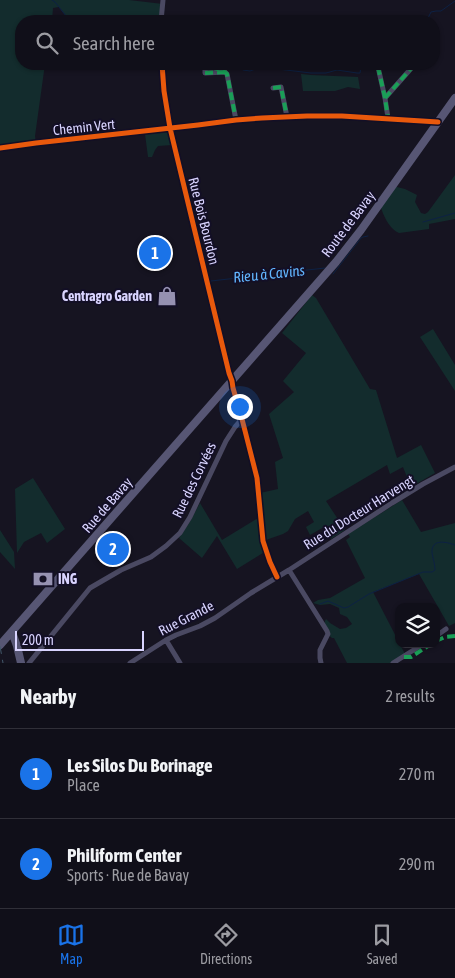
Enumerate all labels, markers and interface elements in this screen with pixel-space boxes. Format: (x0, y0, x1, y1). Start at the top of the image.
search box (15, 15, 440, 70)
icon: search (33, 29, 61, 57)
text: Search here (73, 32, 155, 54)
street label: Chemin Vert (52, 116, 116, 138)
street label: Rue Bois Bourdon (185, 176, 223, 266)
street label: Route de Bavay (318, 188, 378, 260)
pin: 1 (139, 234, 171, 272)
water label: Rieu à Cavins (232, 261, 306, 286)
shop icon: Centragro Garden (156, 285, 178, 307)
place label: Centragro Garden (62, 288, 152, 304)
your location (227, 394, 253, 420)
street label: Rue des Corvées (169, 440, 219, 520)
street label: Rue du Docteur Harvengt (301, 471, 417, 553)
street label: Rue de Bavay (79, 474, 135, 536)
pin: 2 (97, 530, 129, 568)
bank icon: ING (32, 568, 54, 590)
place label: ING (58, 571, 78, 587)
street label: Rue Grande (156, 597, 216, 639)
map controls (395, 603, 440, 648)
button: layers (395, 603, 440, 648)
scale bar (15, 628, 144, 651)
text: 200 m (22, 632, 54, 648)
text: Nearby (20, 684, 76, 708)
text: 2 results (385, 687, 435, 705)
text: Les Silos Du Borinage (67, 754, 213, 776)
text: 1 (32, 765, 40, 783)
text: 270 m (399, 765, 435, 783)
text: Place (67, 776, 100, 794)
text: Philiform Center (67, 844, 181, 866)
text: 2 (32, 855, 40, 873)
text: 290 m (399, 855, 435, 873)
text: Sports · Rue de Bavay (67, 866, 189, 884)
tab: Map (57, 921, 85, 967)
tab: Directions (200, 921, 252, 967)
tab: Saved (367, 921, 398, 967)

